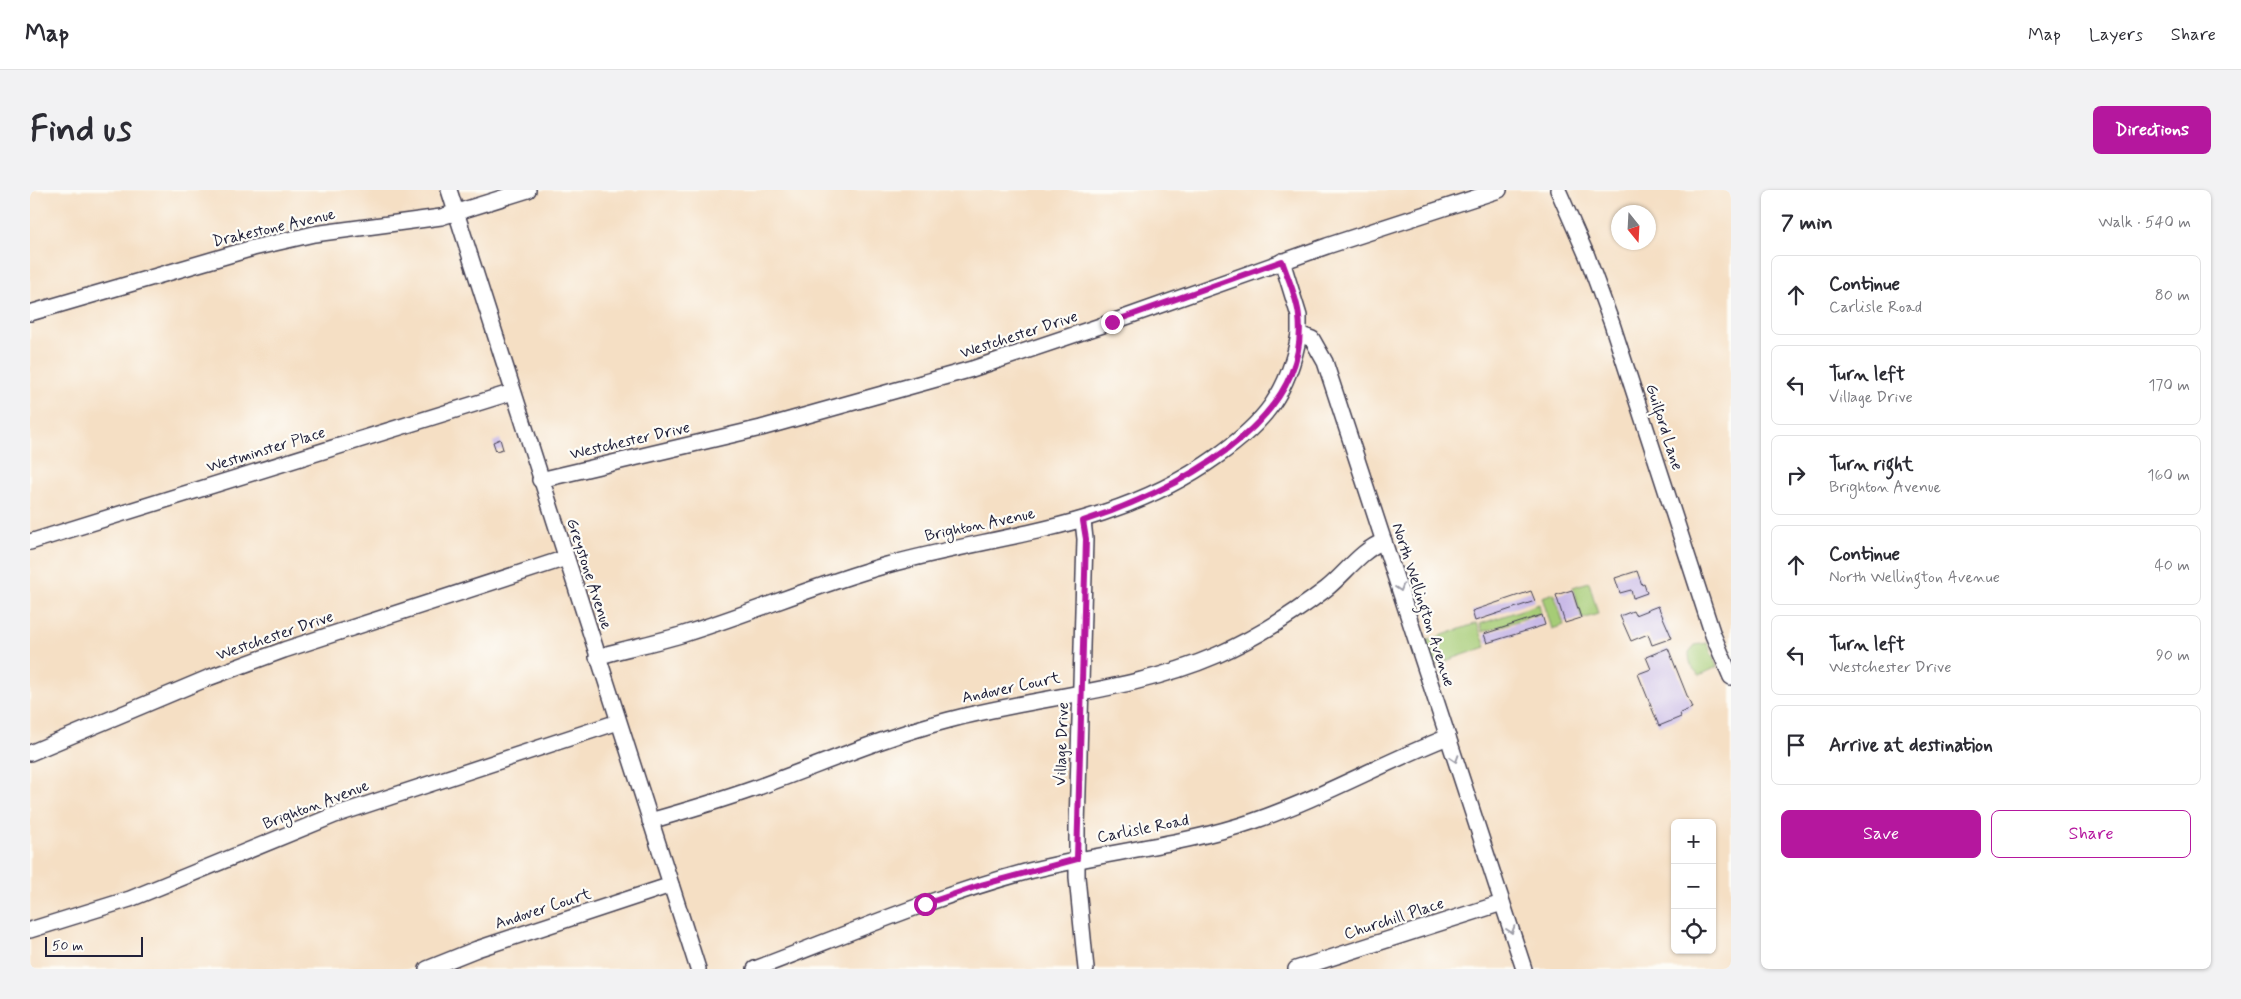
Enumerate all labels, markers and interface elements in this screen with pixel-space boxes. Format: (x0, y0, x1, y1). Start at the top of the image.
text: Map (25, 19, 69, 50)
text: Map (2028, 23, 2061, 47)
text: Layers (2089, 23, 2143, 47)
text: Share (2171, 23, 2216, 47)
button: Directions (2093, 106, 2211, 154)
text: Find us (30, 107, 132, 153)
street label: Drakestone Avenue (210, 204, 338, 252)
north arrow (1611, 205, 1656, 250)
text: 7 min (1781, 209, 1833, 237)
text: Walk · 540 m (2098, 212, 2191, 233)
text: Continue (1829, 272, 1900, 297)
icon: ahead (1782, 281, 1810, 309)
text: 80 m (2155, 285, 2190, 306)
text: Carlisle Road (1829, 297, 1922, 318)
street label: Westchester Drive (958, 306, 1080, 364)
route end (1101, 311, 1124, 334)
text: Turn left (1829, 362, 1905, 387)
icon: left (1782, 371, 1810, 399)
text: 170 m (2148, 375, 2190, 396)
street label: Guilford Lane (1638, 381, 1688, 473)
text: Village Drive (1829, 387, 1913, 408)
street label: Westchester Drive (568, 417, 692, 465)
street label: Westminster Place (204, 422, 328, 478)
text: Turn right (1829, 452, 1913, 477)
icon: right (1782, 461, 1810, 489)
text: 160 m (2147, 465, 2190, 486)
text: Brighton Avenue (1829, 477, 1941, 498)
street label: Brighton Avenue (923, 503, 1038, 548)
street label: Greystone Avenue (561, 516, 617, 633)
street label: North Wellington Avenue (1386, 520, 1459, 690)
text: Continue (1829, 542, 1900, 567)
icon: ahead (1782, 551, 1810, 579)
text: 40 m (2154, 555, 2190, 576)
text: North Wellington Avenue (1829, 567, 2000, 588)
one-way arrow (1394, 583, 1404, 592)
street label: Westchester Drive (214, 606, 336, 666)
text: Turn left (1829, 632, 1905, 657)
icon: left (1782, 641, 1810, 669)
text: 90 m (2156, 645, 2190, 666)
text: Westchester Drive (1829, 657, 1951, 678)
street label: Andover Court (960, 667, 1063, 709)
street label: Village Drive (1050, 702, 1074, 786)
icon: arrive (1782, 731, 1810, 759)
text: Arrive at destination (1829, 733, 1993, 758)
one-way arrow (1450, 754, 1460, 763)
street label: Brighton Avenue (260, 775, 373, 836)
street label: Carlisle Road (1095, 810, 1191, 848)
button: Save (1781, 810, 1981, 858)
button: Share (1991, 810, 2191, 858)
map controls (1671, 819, 1716, 954)
button: + (1671, 819, 1716, 864)
button: − (1671, 864, 1716, 909)
street label: Andover Court (492, 883, 594, 934)
route start (914, 893, 937, 916)
street label: Churchill Place (1341, 893, 1447, 945)
button: locate (1671, 909, 1716, 954)
one-way arrow (1505, 925, 1515, 934)
scale bar (45, 934, 142, 957)
text: 50 m (52, 937, 83, 955)

